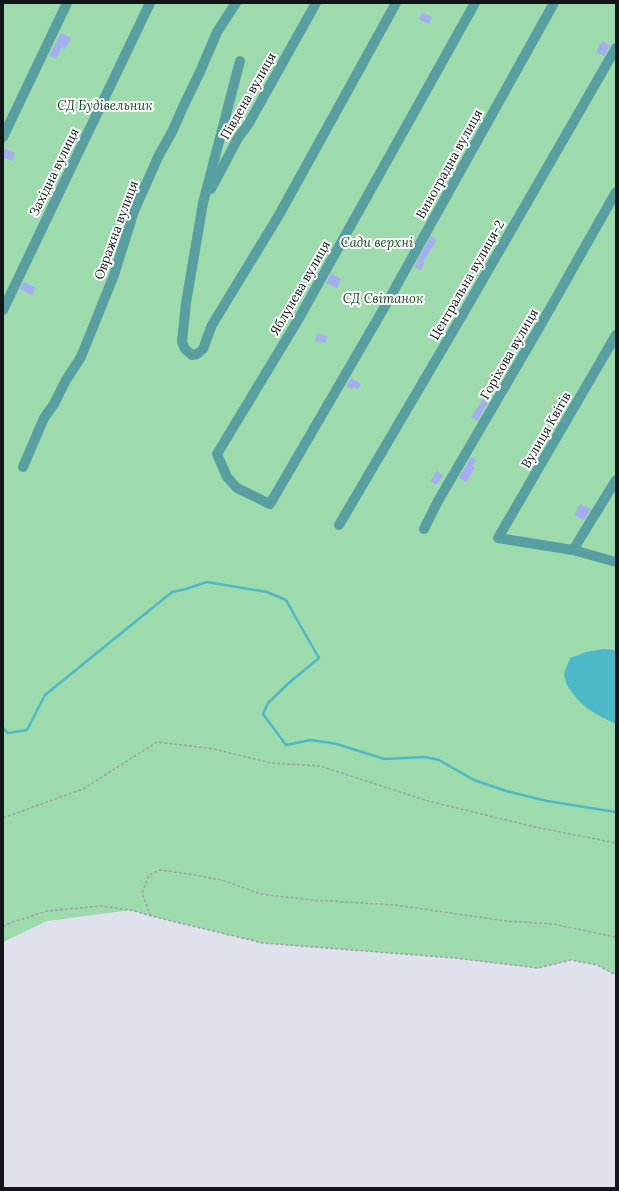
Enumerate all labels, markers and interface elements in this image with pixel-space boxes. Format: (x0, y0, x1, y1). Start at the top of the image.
street label: Південа вулиця (216, 49, 280, 143)
park label: СД Будівельник (57, 97, 153, 114)
street label: Виноградна вулиця (412, 106, 486, 222)
street label: Західна вулиця (25, 125, 83, 219)
street label: Овражна вулиця (90, 178, 142, 282)
street label: Центральна вулиця-2 (426, 217, 508, 343)
park label: Сади верхні (341, 234, 414, 251)
street label: Яблунева вулиця (266, 237, 334, 339)
park label: СД Світанок (343, 290, 424, 307)
street label: Горіхова вулиця (476, 306, 542, 402)
street label: Вулиця Квітів (517, 389, 575, 471)

